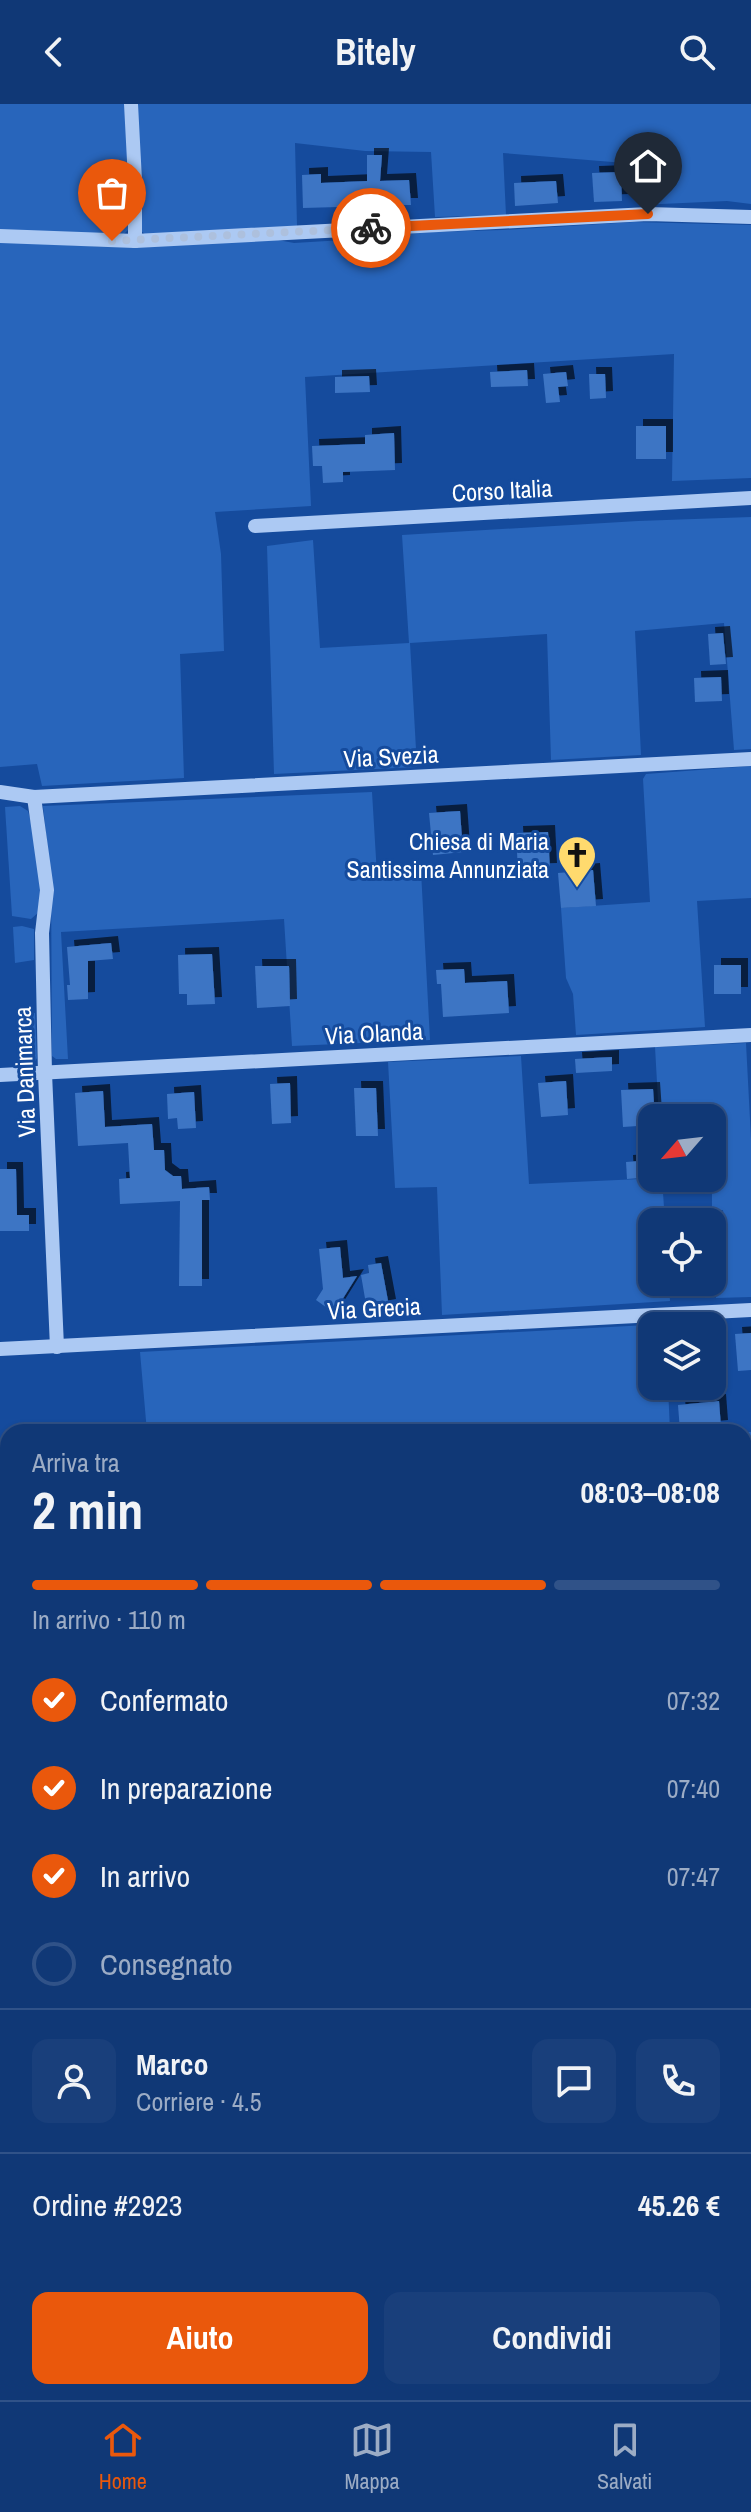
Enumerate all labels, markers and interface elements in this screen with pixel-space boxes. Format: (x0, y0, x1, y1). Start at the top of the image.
text: Bitely (335, 28, 416, 76)
icon: back (32, 30, 76, 74)
icon: search (675, 30, 719, 74)
pin (614, 132, 682, 214)
icon: home (626, 144, 670, 188)
pin (78, 159, 146, 241)
icon: bag (90, 171, 134, 215)
courier (331, 188, 411, 268)
icon: bike (349, 206, 393, 250)
street label: Corso Italia (451, 471, 553, 509)
street label: Via Svezia (343, 738, 439, 774)
place label: Chiesa di Maria Santissima Annunziata (347, 825, 549, 885)
church icon: Chiesa di Maria Santissima Annunziata (556, 834, 598, 889)
street label: Via Danimarca (6, 1006, 42, 1138)
street label: Via Olanda (324, 1014, 424, 1052)
north arrow (638, 1104, 726, 1192)
map controls (638, 1104, 726, 1400)
button: locate (638, 1208, 726, 1296)
street label: Via Grecia (326, 1290, 422, 1326)
button: layers (638, 1312, 726, 1400)
text: Arriva tra (32, 1445, 120, 1480)
text: 08:03–08:08 (581, 1472, 720, 1512)
text: 2 min (32, 1475, 143, 1545)
text: In arrivo · 110 m (32, 1602, 186, 1637)
icon: check (32, 1678, 76, 1722)
text: Confermato (100, 1680, 229, 1720)
text: 07:32 (667, 1683, 720, 1718)
icon: check (32, 1766, 76, 1810)
text: In preparazione (100, 1768, 272, 1808)
text: 07:40 (667, 1771, 720, 1806)
icon: check (32, 1854, 76, 1898)
text: In arrivo (100, 1856, 190, 1896)
text: 07:47 (667, 1859, 720, 1894)
text: Consegnato (100, 1944, 233, 1984)
button: person (32, 2039, 116, 2123)
button: chat (532, 2039, 616, 2123)
button: phone (636, 2039, 720, 2123)
text: Marco (136, 2044, 208, 2084)
text: Corriere · 4.5 (136, 2084, 262, 2119)
text: Ordine #2923 (32, 2185, 182, 2225)
text: 45.26 € (638, 2185, 720, 2225)
button: Aiuto (32, 2292, 368, 2384)
button: Condividi (384, 2292, 720, 2384)
tab: Home (99, 2418, 147, 2496)
tab: Mappa (344, 2418, 400, 2496)
tab: Salvati (597, 2418, 652, 2496)

